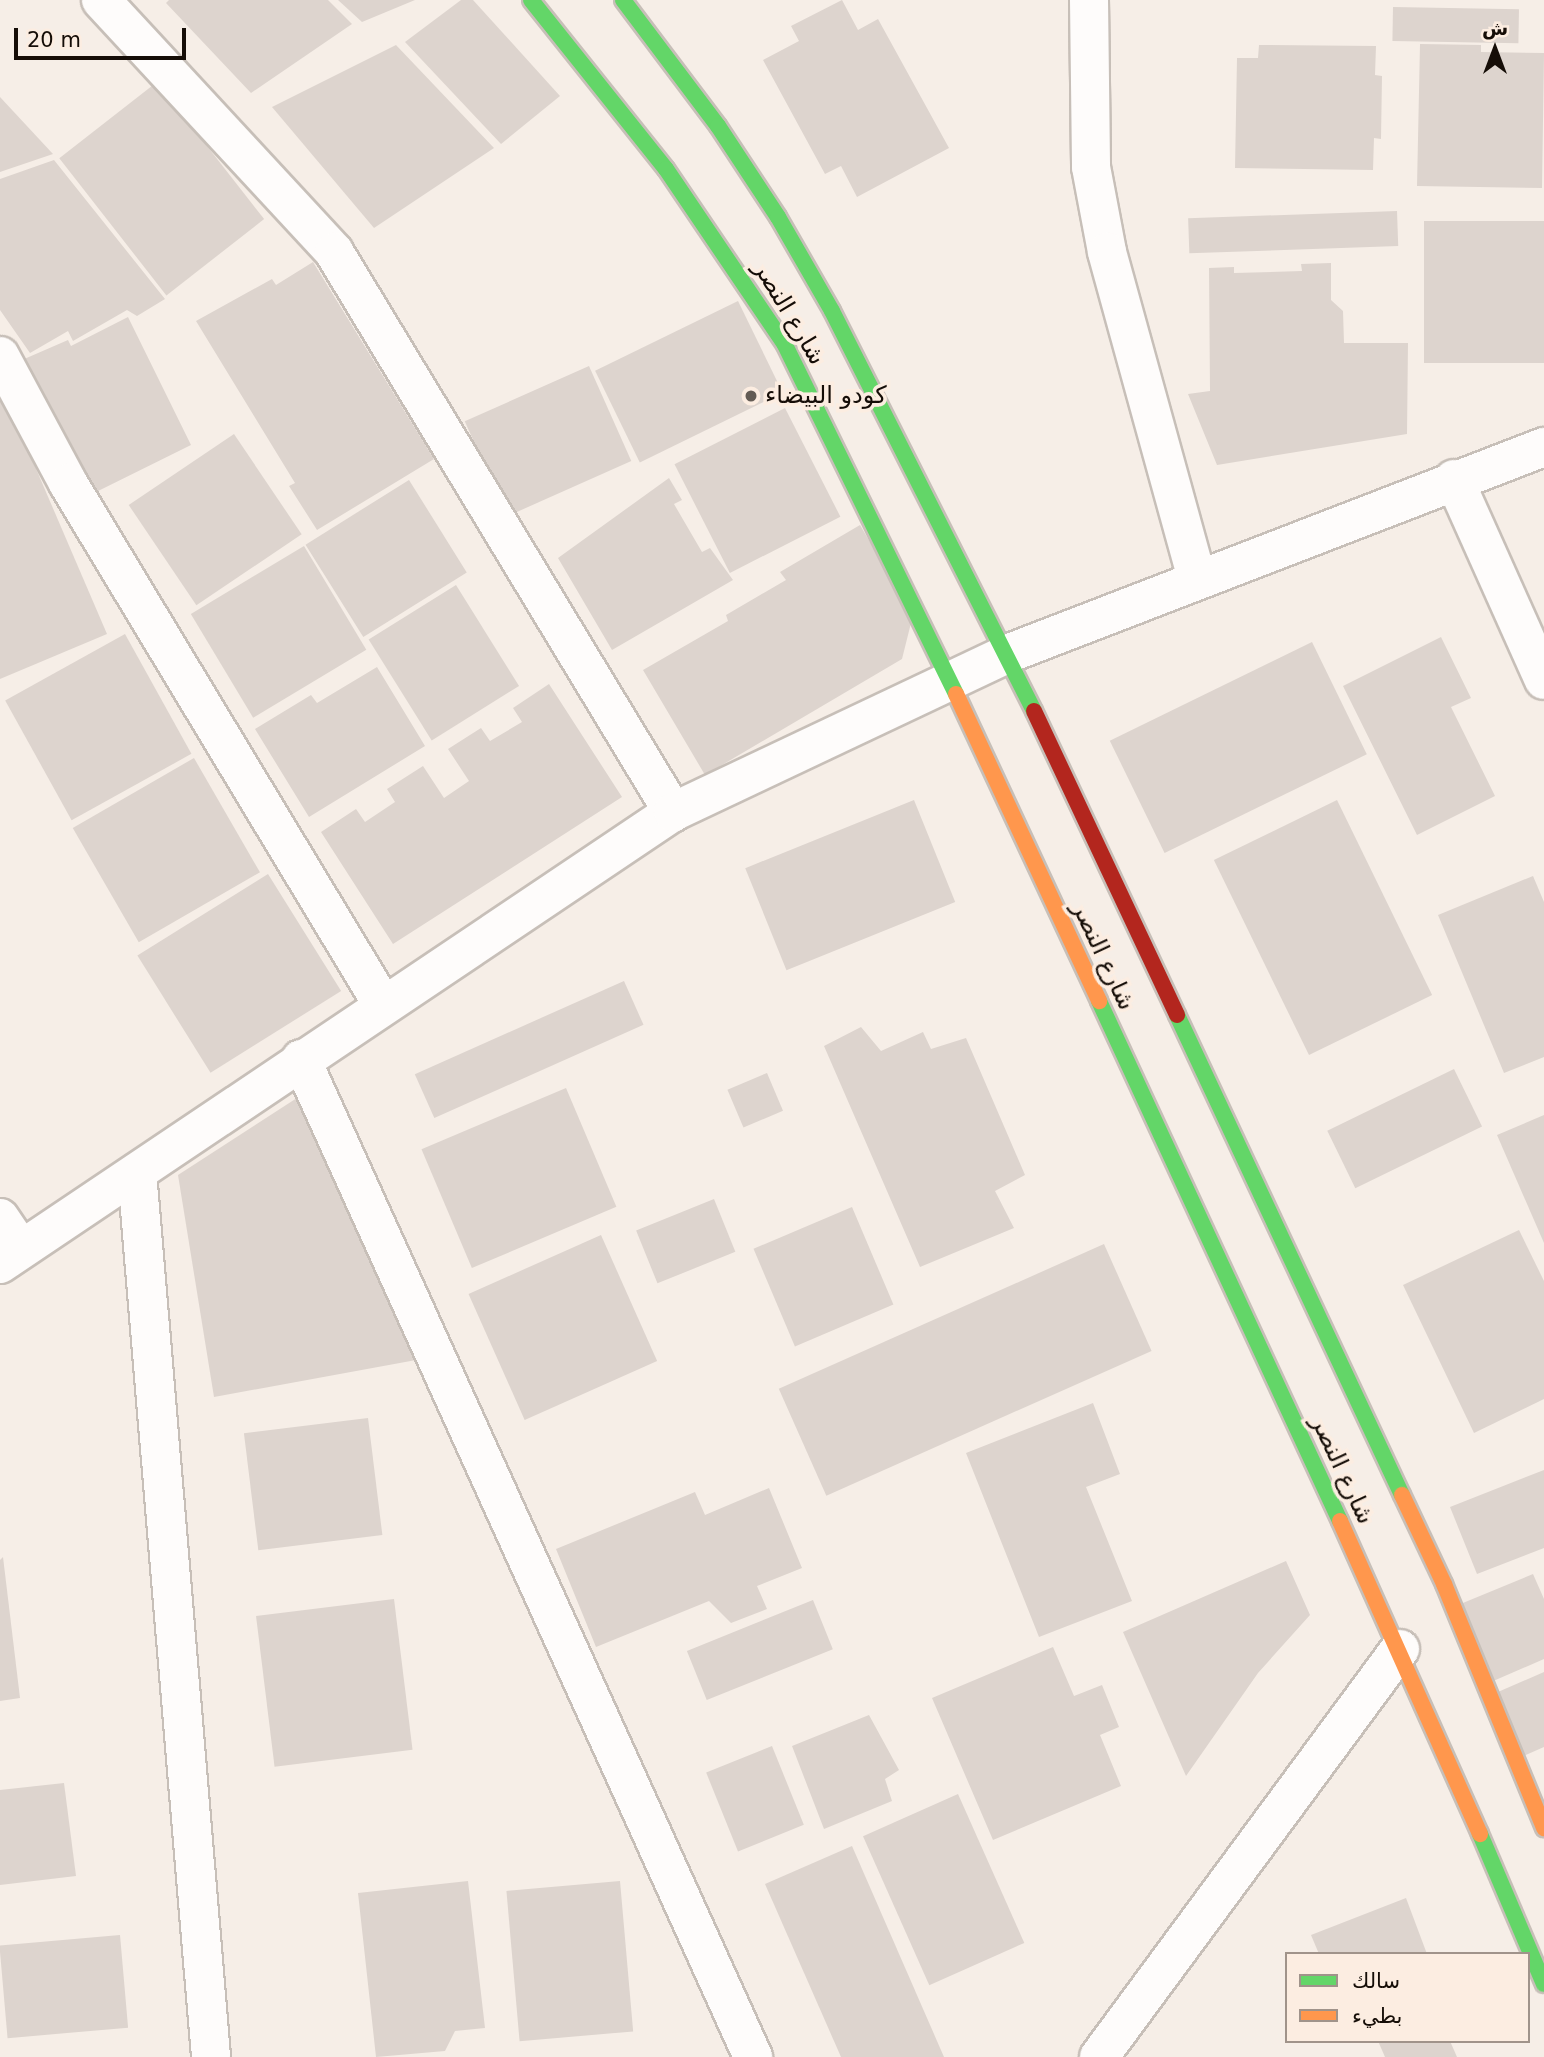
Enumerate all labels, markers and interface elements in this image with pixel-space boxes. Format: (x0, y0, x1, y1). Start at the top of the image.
scale bar (18, 14, 189, 58)
north arrow (1460, 14, 1530, 84)
text: ش (1482, 17, 1508, 39)
text: 20 m (27, 28, 81, 52)
street label: شارع النصر (747, 256, 831, 370)
place label: كودو البيضاء (765, 382, 887, 410)
marker: كودو البيضاء (743, 388, 759, 404)
street label: شارع النصر (1065, 897, 1141, 1015)
street label: شارع النصر (1304, 1411, 1380, 1529)
legend (1285, 1952, 1530, 2043)
text: سالك (1352, 1969, 1400, 1993)
text: بطيء (1352, 2004, 1402, 2028)

